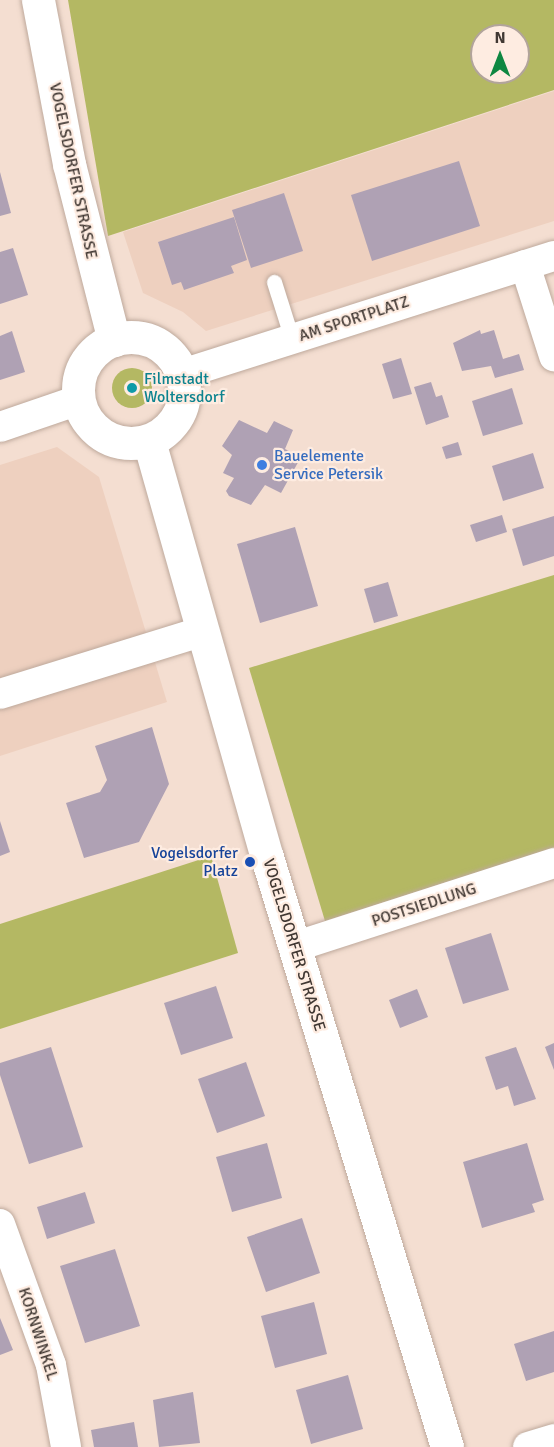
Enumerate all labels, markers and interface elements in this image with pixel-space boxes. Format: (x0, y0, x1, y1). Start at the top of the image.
north arrow (470, 24, 530, 84)
text: N (494, 28, 506, 48)
street label: VOGELSDORFER STRASSE (45, 81, 101, 261)
street label: AM SPORTPLATZ (296, 292, 412, 346)
place label: Filmstadt Woltersdorf (144, 369, 225, 407)
marker: Filmstadt Woltersdorf (125, 381, 139, 395)
place label: Bauelemente Service Petersik (274, 446, 383, 484)
marker: Bauelemente Service Petersik (255, 458, 269, 472)
place label: Vogelsdorfer Platz (151, 843, 238, 881)
marker: Vogelsdorfer Platz (243, 855, 257, 869)
street label: VOGELSDORFER STRASSE (259, 856, 329, 1034)
street label: POSTSIEDLUNG (369, 879, 479, 931)
street label: KORNWINKEL (14, 1285, 62, 1383)

